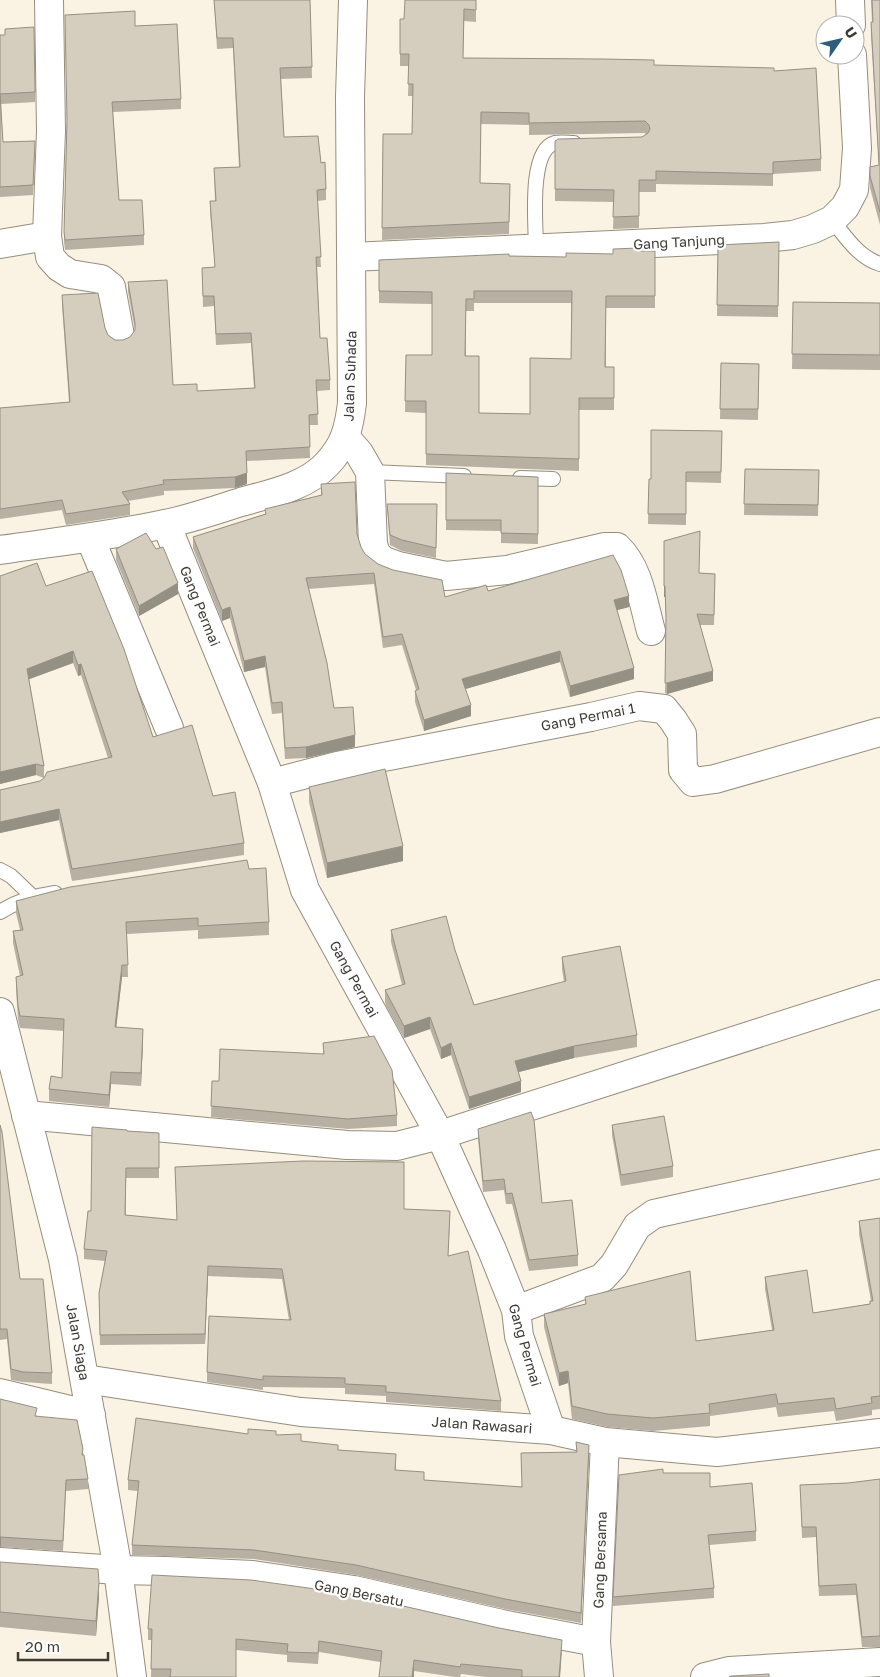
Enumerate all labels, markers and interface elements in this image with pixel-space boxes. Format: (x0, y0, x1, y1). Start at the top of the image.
north arrow (815, 15, 865, 65)
text: U (841, 23, 861, 41)
street label: Gang Tanjung (633, 231, 725, 252)
street label: Jalan Suhada (339, 330, 360, 422)
street label: Gang Permai (177, 563, 224, 648)
street label: Gang Permai 1 (539, 699, 637, 734)
street label: Gang Permai (326, 937, 383, 1020)
street label: Jalan Siaga (63, 1302, 94, 1381)
street label: Gang Permai (506, 1302, 545, 1388)
street label: Jalan Rawasari (431, 1413, 533, 1436)
street label: Gang Bersama (589, 1511, 610, 1609)
street label: Gang Bersatu (313, 1576, 405, 1610)
scale bar (18, 1630, 108, 1662)
text: 20 m (25, 1637, 60, 1655)

